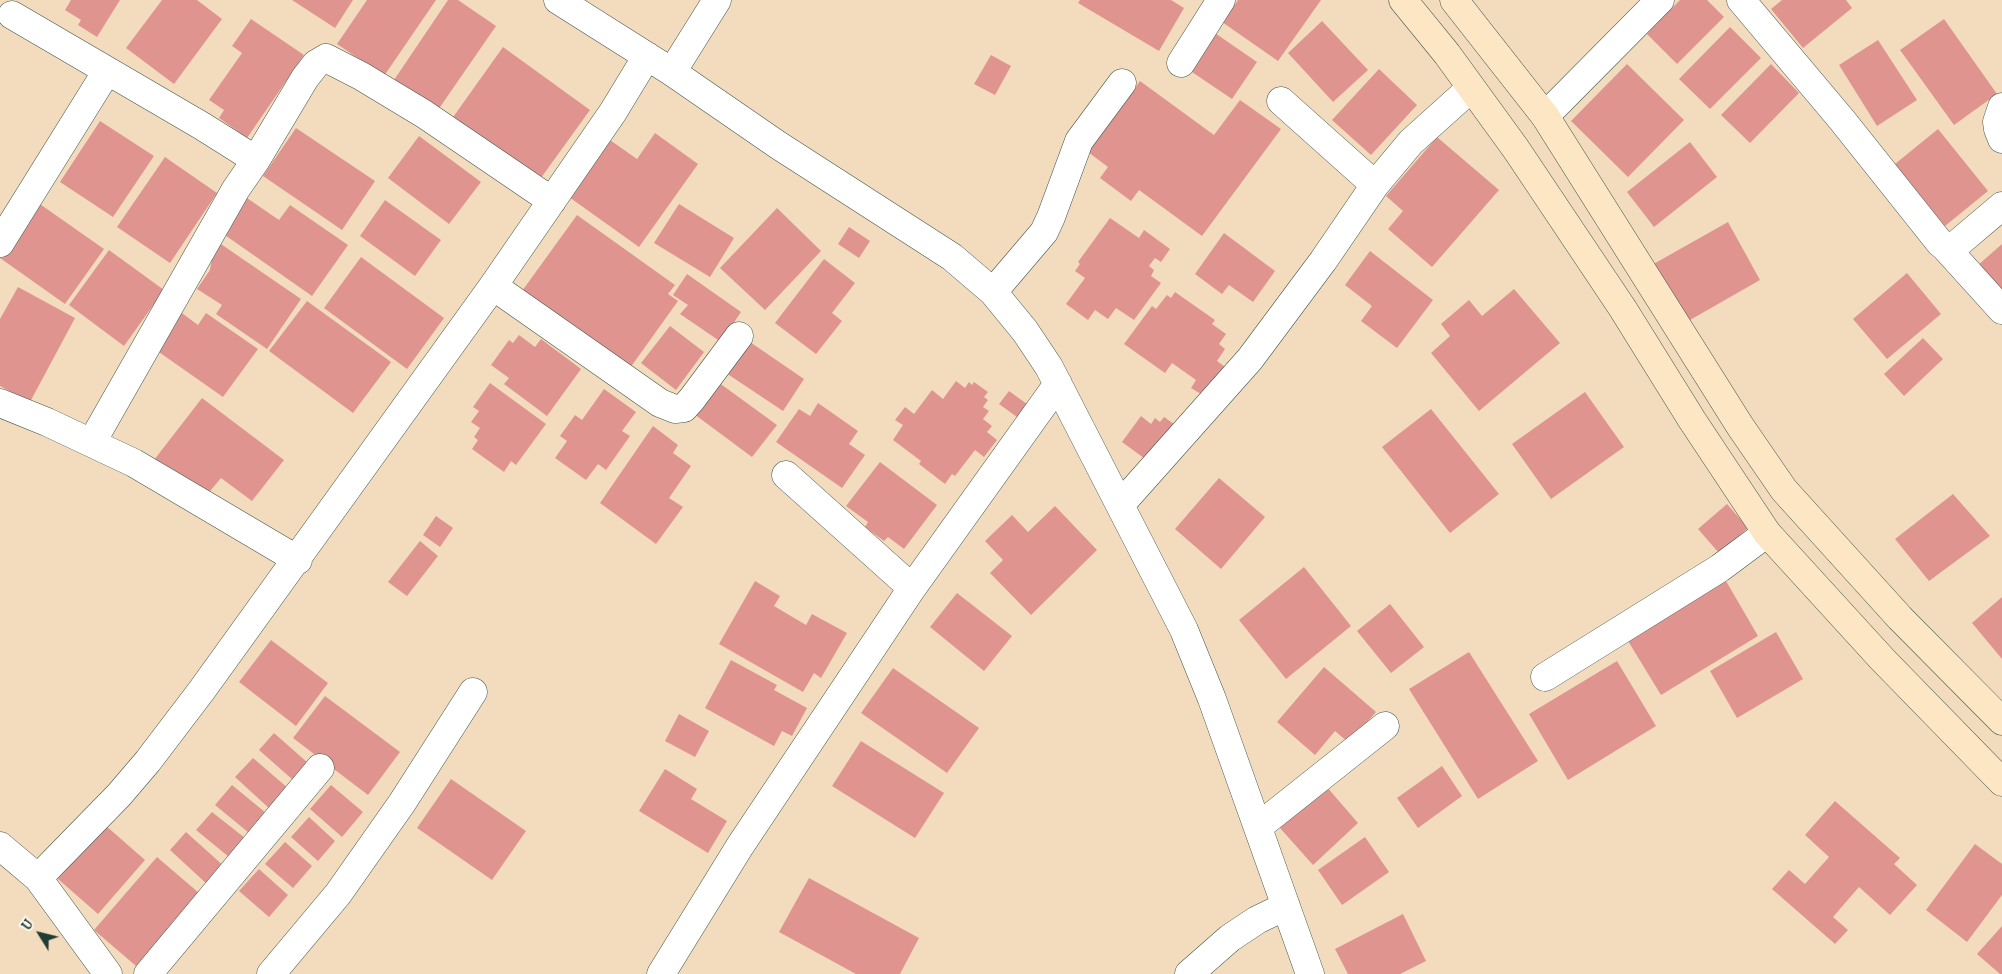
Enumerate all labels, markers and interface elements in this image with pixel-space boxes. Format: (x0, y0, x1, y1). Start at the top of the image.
north arrow (15, 909, 65, 959)
text: U (17, 916, 38, 934)

